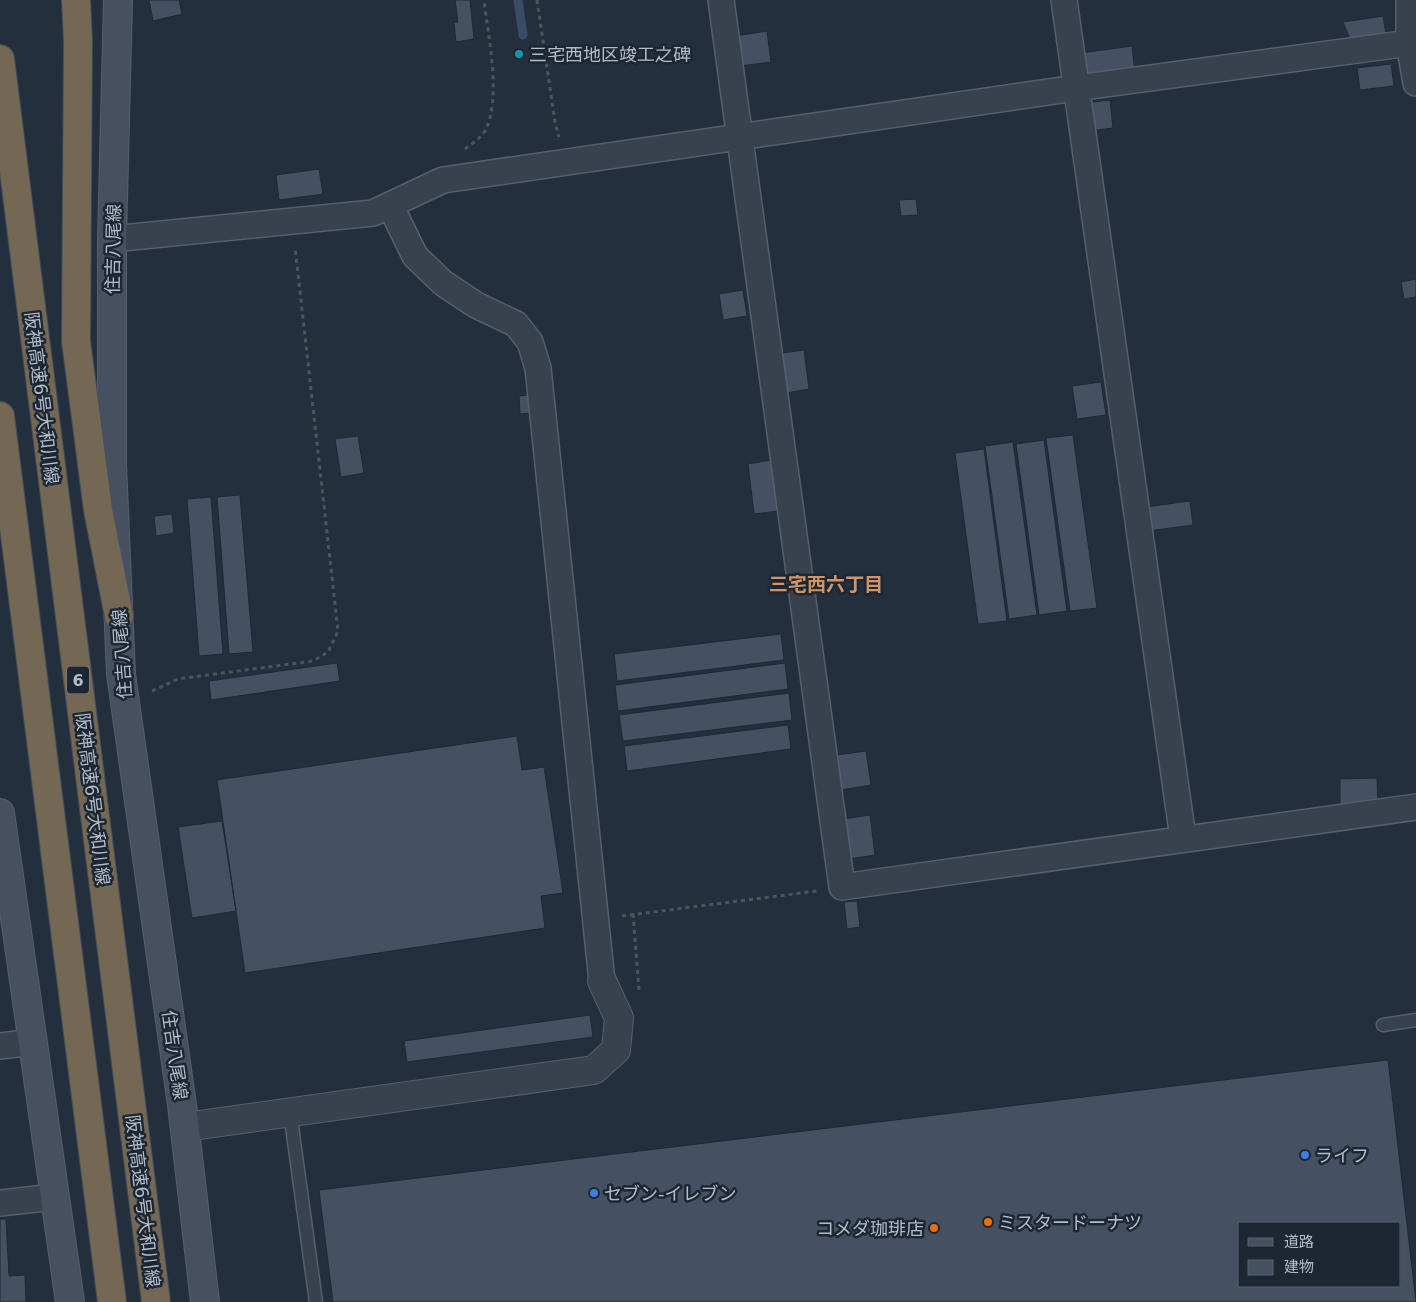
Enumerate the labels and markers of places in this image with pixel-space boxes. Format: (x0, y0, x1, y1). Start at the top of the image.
place label: 三宅西地区竣工之碑 (529, 44, 691, 65)
marker: 三宅西地区竣工之碑 (513, 48, 525, 60)
place label: ライフ (1315, 1145, 1369, 1166)
marker: ライフ (1299, 1149, 1311, 1161)
place label: セブン-イレブン (604, 1183, 737, 1204)
marker: セブン-イレブン (588, 1187, 600, 1199)
place label: ミスタードーナツ (998, 1212, 1142, 1233)
marker: ミスタードーナツ (982, 1216, 994, 1228)
place label: コメダ珈琲店 (816, 1218, 924, 1239)
marker: コメダ珈琲店 (928, 1222, 940, 1234)

